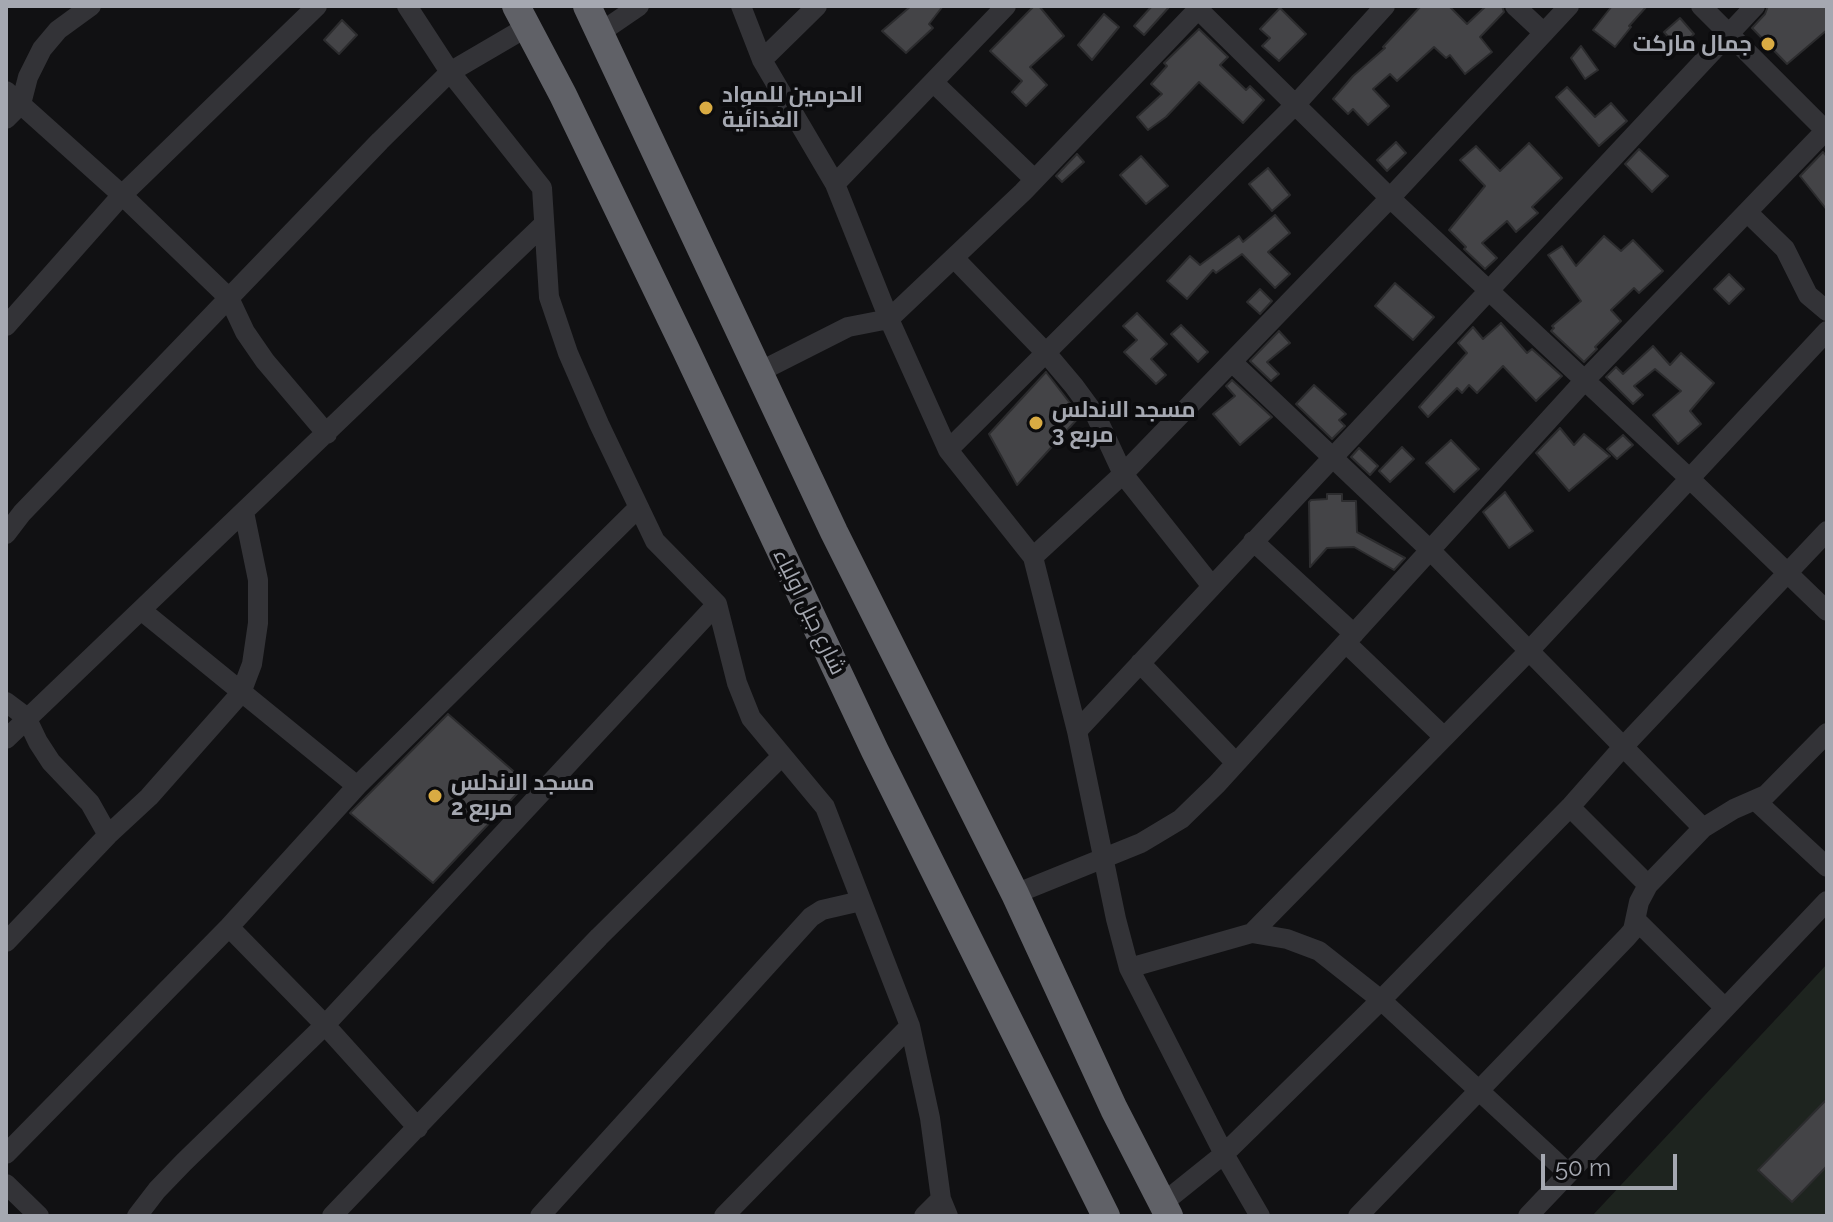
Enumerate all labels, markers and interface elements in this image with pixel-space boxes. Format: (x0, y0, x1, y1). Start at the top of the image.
place label: جمال ماركت (1633, 31, 1752, 57)
marker: جمال ماركت (1759, 35, 1777, 53)
place label: الحرمين للمواد الغذائية (722, 82, 863, 134)
marker: الحرمين للمواد الغذائية (697, 99, 715, 117)
place label: مسجد الاندلس مربع 3 (1052, 397, 1196, 448)
marker: مسجد الاندلس مربع 3 (1027, 414, 1045, 432)
street label: شارع جبل اولياء (767, 545, 851, 679)
place label: مسجد الاندلس مربع 2 (451, 770, 595, 822)
marker: مسجد الاندلس مربع 2 (426, 787, 444, 805)
scale bar (1545, 1138, 1681, 1188)
text: 50 m (1555, 1153, 1611, 1182)

